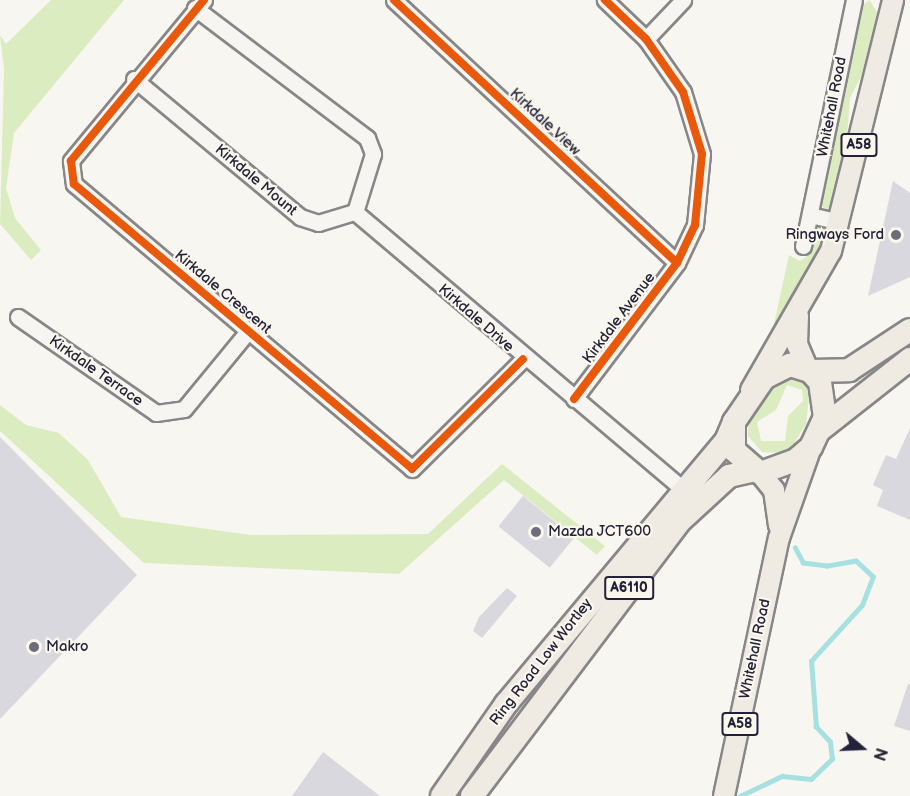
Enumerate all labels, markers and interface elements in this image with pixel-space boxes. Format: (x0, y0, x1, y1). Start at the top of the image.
street label: Whitehall Road (813, 55, 851, 159)
street label: Kirkdale View (506, 84, 584, 160)
road number: A58 (840, 134, 878, 156)
street label: Kirkdale Mount (211, 140, 301, 220)
place label: Ringways Ford (785, 226, 884, 244)
marker: Ringways Ford (889, 228, 903, 242)
street label: Kirkdale Crescent (171, 246, 275, 338)
street label: Kirkdale Avenue (579, 269, 659, 367)
street label: Kirkdale Drive (435, 280, 517, 356)
street label: Kirkdale Terrace (45, 332, 147, 410)
place label: Mazda JCT600 (548, 523, 652, 541)
marker: Mazda JCT600 (529, 525, 543, 539)
road number: A6110 (604, 577, 654, 599)
street label: Ring Road Low Wortley (486, 595, 596, 729)
street label: Whitehall Road (736, 597, 774, 701)
place label: Makro (46, 638, 88, 656)
marker: Makro (27, 640, 41, 654)
road number: A58 (720, 713, 760, 735)
north arrow (832, 718, 892, 778)
text: N (869, 745, 890, 763)

